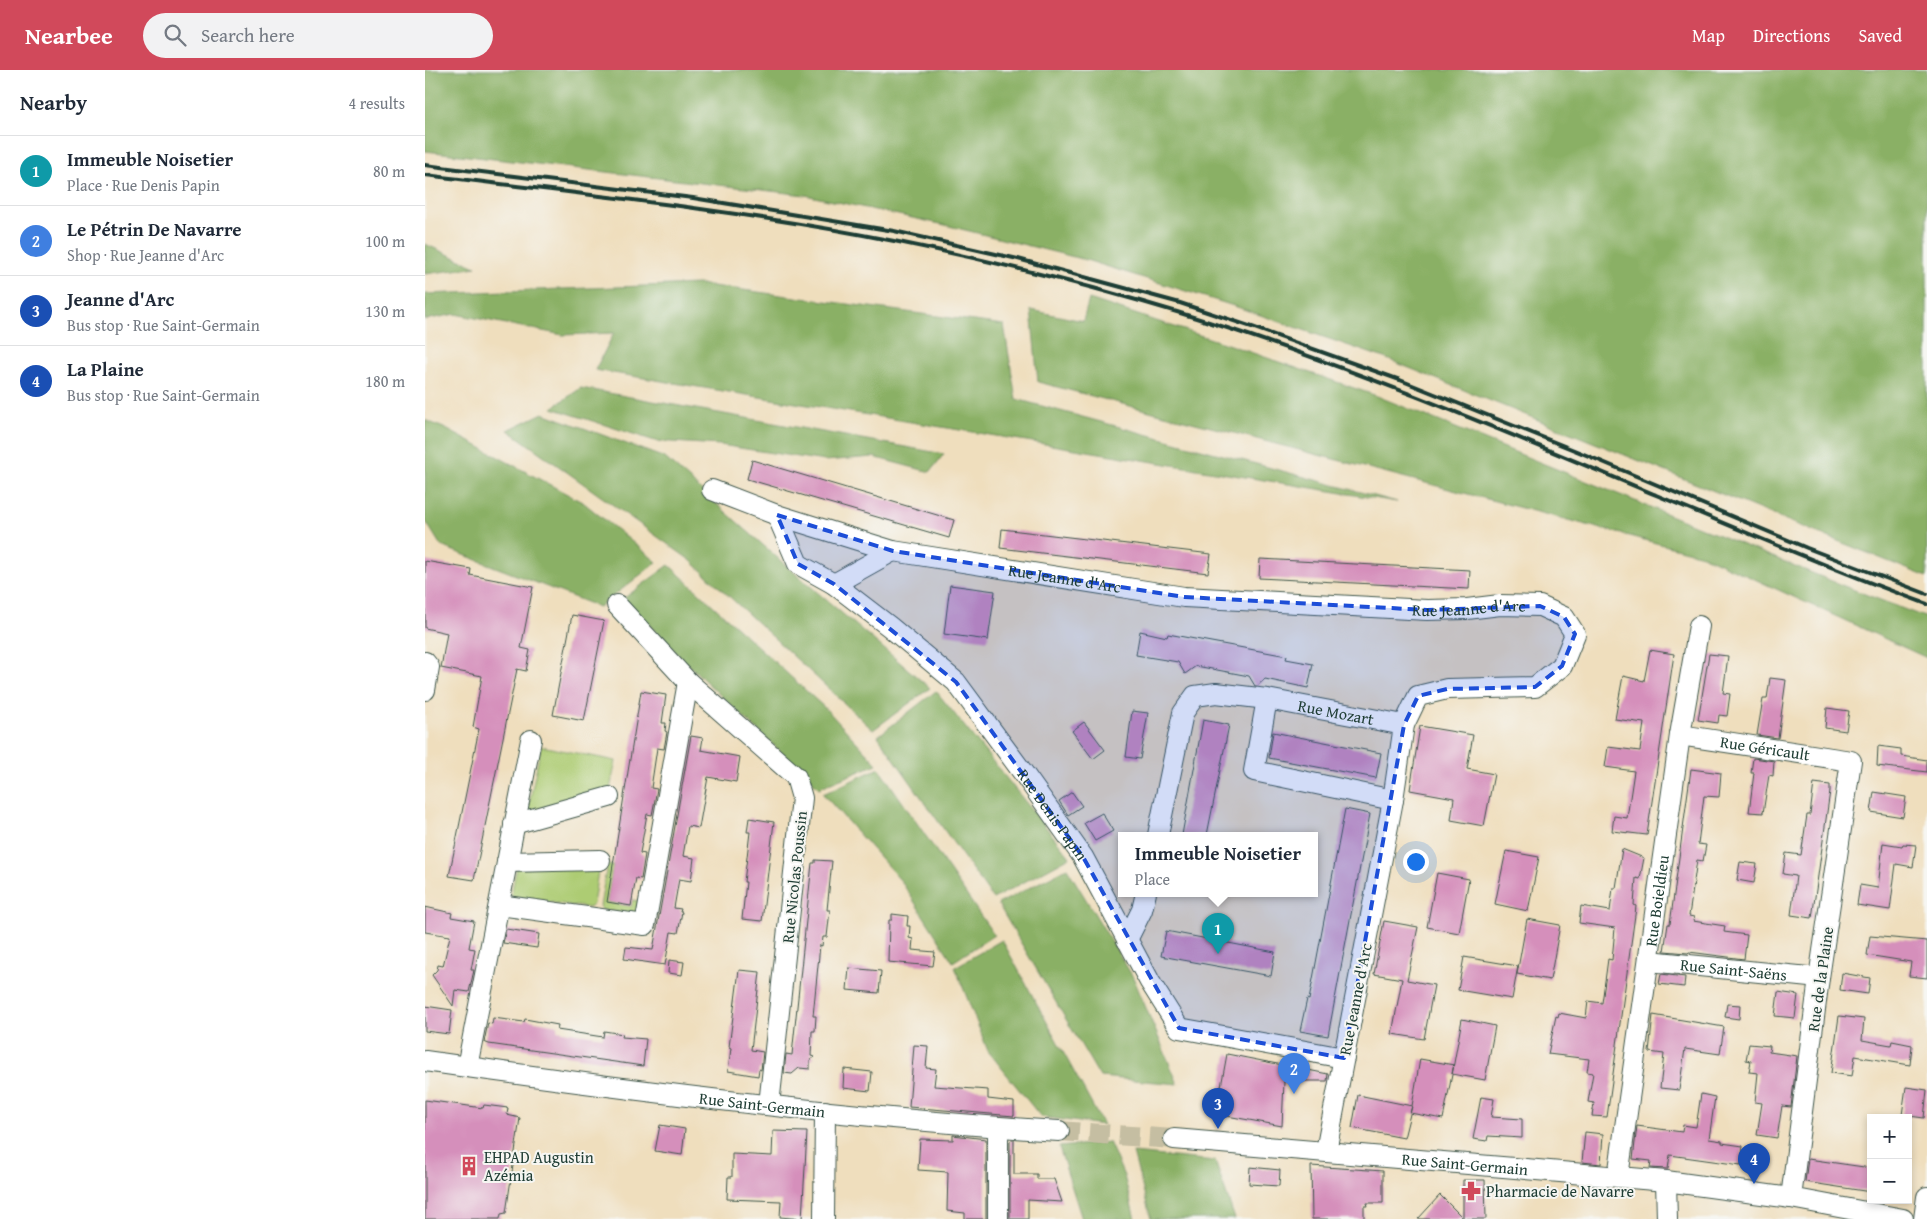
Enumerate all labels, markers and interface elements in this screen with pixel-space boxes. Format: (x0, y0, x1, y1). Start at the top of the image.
search box (143, 13, 493, 58)
text: Nearbee (25, 18, 113, 53)
icon: search (161, 21, 189, 49)
text: Search here (201, 21, 295, 49)
text: Map (1692, 22, 1725, 49)
text: Directions (1753, 22, 1830, 49)
text: Saved (1858, 22, 1902, 49)
text: Nearby (20, 87, 87, 118)
text: 4 results (348, 91, 405, 115)
text: Immeuble Noisetier (67, 145, 233, 173)
text: 1 (32, 159, 40, 183)
text: 80 m (373, 159, 405, 183)
text: Place · Rue Denis Papin (67, 173, 220, 197)
text: Le Pétrin De Navarre (67, 215, 242, 243)
text: 2 (32, 229, 40, 253)
text: 100 m (365, 229, 405, 253)
text: Shop · Rue Jeanne d'Arc (67, 243, 224, 267)
text: Jeanne d'Arc (67, 285, 174, 313)
text: 3 (32, 299, 40, 323)
text: 130 m (365, 299, 405, 323)
text: Bus stop · Rue Saint-Germain (67, 313, 260, 337)
text: La Plaine (67, 355, 144, 383)
text: 4 (32, 369, 40, 393)
text: 180 m (365, 369, 405, 393)
text: Bus stop · Rue Saint-Germain (67, 383, 260, 407)
street label: Rue Jeanne d'Arc (1007, 557, 1123, 599)
street label: Rue Jeanne d'Arc (1411, 593, 1526, 622)
street label: Rue Mozart (1296, 693, 1376, 731)
street label: Rue Géricault (1719, 729, 1812, 767)
street label: Rue Denis Papin (1012, 764, 1094, 865)
street label: Rue Nicolas Poussin (775, 810, 813, 944)
popup (1118, 832, 1318, 897)
text: Immeuble Noisetier (1135, 839, 1301, 867)
your location (1403, 849, 1429, 875)
street label: Rue Boieldieu (1638, 853, 1675, 948)
text: Place (1135, 867, 1170, 891)
pin: 1 (1202, 913, 1234, 954)
street label: Rue de la Plaine (1801, 925, 1839, 1033)
street label: Rue Jeanne d'Arc (1332, 941, 1378, 1057)
street label: Rue Saint-Saëns (1679, 952, 1788, 987)
pin: 2 (1278, 1053, 1310, 1094)
street label: Rue Saint-Germain (698, 1086, 826, 1123)
pin: 3 (1202, 1088, 1234, 1129)
map controls (1867, 1114, 1912, 1204)
button: + (1867, 1114, 1912, 1159)
pin: 4 (1738, 1143, 1770, 1184)
place label: EHPAD Augustin Azémia (484, 1145, 594, 1187)
street label: Rue Saint-Germain (1401, 1146, 1529, 1181)
building icon: EHPAD Augustin Azémia (458, 1155, 480, 1177)
button: − (1867, 1159, 1912, 1204)
place label: Pharmacie de Navarre (1486, 1179, 1634, 1203)
pharmacy icon: Pharmacie de Navarre (1460, 1180, 1482, 1202)

